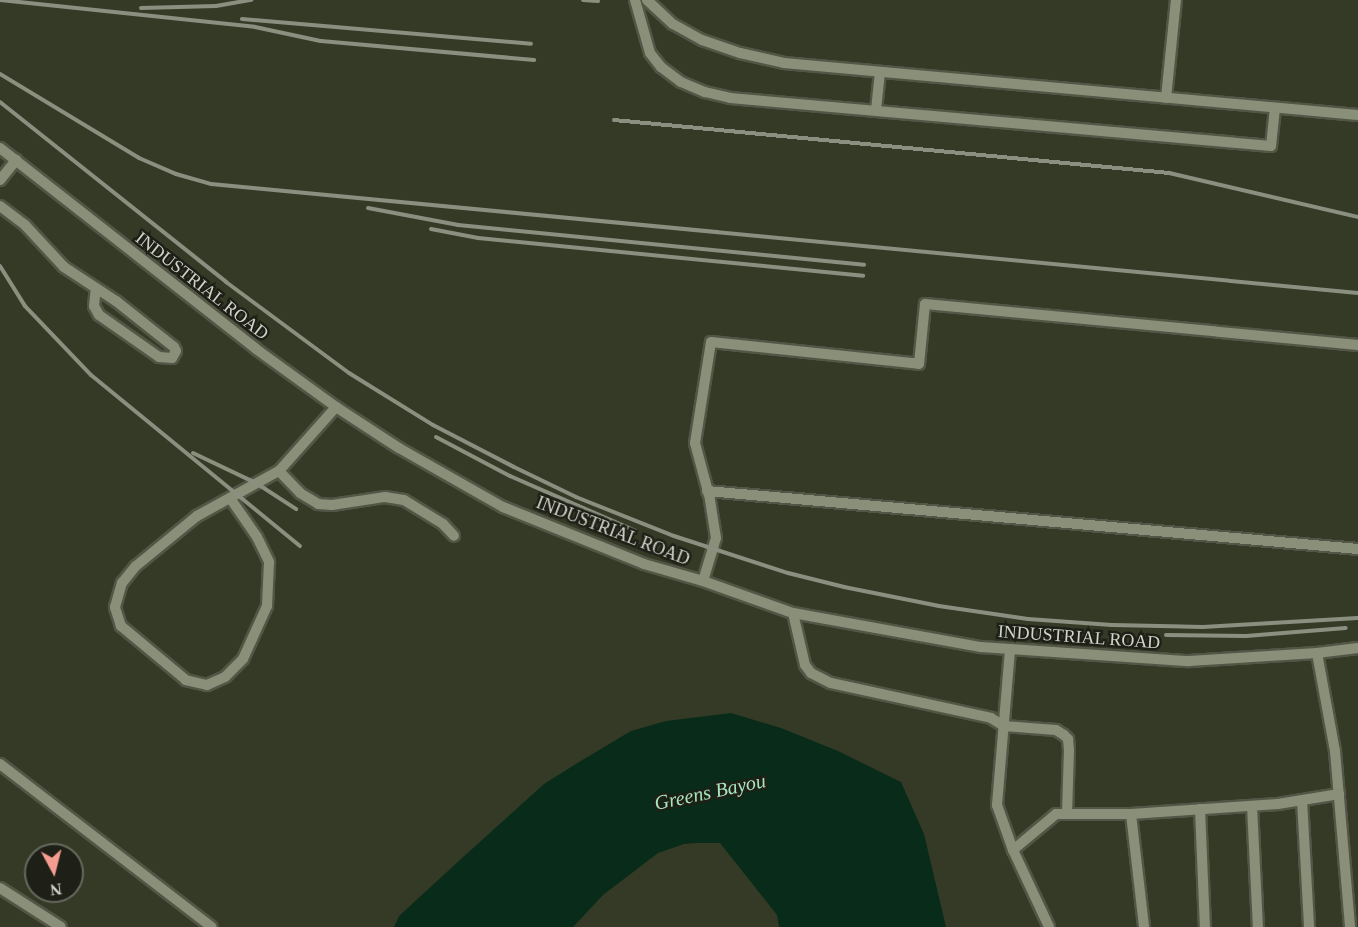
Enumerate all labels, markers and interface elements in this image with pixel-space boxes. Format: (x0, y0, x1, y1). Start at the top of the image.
street label: INDUSTRIAL ROAD (131, 227, 273, 345)
street label: INDUSTRIAL ROAD (533, 492, 693, 570)
street label: INDUSTRIAL ROAD (997, 621, 1161, 653)
water label: Greens Bayou (652, 769, 768, 815)
north arrow (24, 843, 84, 903)
text: N (49, 880, 63, 899)

